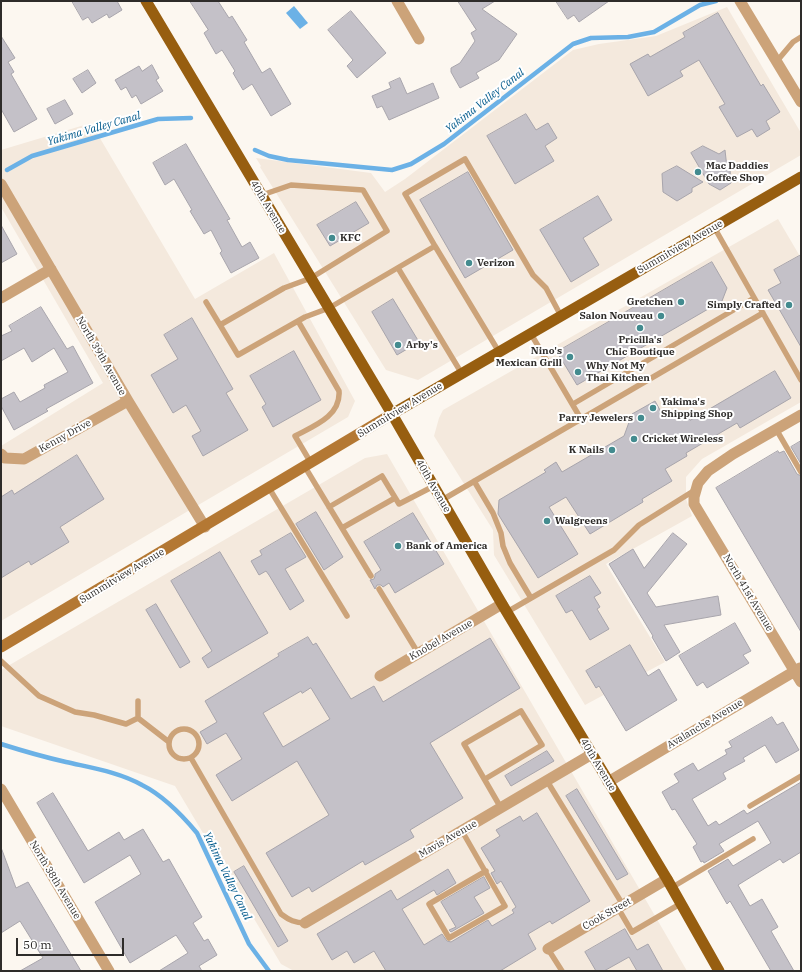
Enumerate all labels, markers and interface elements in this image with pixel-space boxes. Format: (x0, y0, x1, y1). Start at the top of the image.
water label: Yakima Valley Canal (443, 66, 527, 136)
water label: Yakima Valley Canal (46, 109, 142, 149)
place label: Mac Daddies Coffee Shop (706, 160, 768, 184)
marker: Mac Daddies Coffee Shop (693, 167, 703, 177)
street label: 40th Avenue (248, 179, 288, 235)
street label: Summitview Avenue (635, 218, 725, 276)
place label: KFC (340, 232, 361, 244)
marker: KFC (327, 233, 337, 243)
place label: Verizon (477, 257, 515, 269)
marker: Verizon (464, 258, 474, 268)
place label: Gretchen (627, 296, 673, 308)
marker: Gretchen (676, 297, 686, 307)
place label: Simply Crafted (707, 299, 781, 311)
marker: Simply Crafted (784, 300, 794, 310)
place label: Salon Nouveau (580, 310, 653, 322)
marker: Salon Nouveau (656, 311, 666, 321)
street label: North 39th Avenue (73, 314, 129, 398)
marker: Pricilla's Chic Boutique (635, 323, 645, 333)
place label: Pricilla's Chic Boutique (605, 334, 675, 358)
place label: Arby's (406, 339, 438, 351)
marker: Arby's (393, 340, 403, 350)
place label: Nino's Mexican Grill (496, 345, 562, 368)
marker: Nino's Mexican Grill (565, 352, 575, 362)
place label: Why Not My Thai Kitchen (586, 360, 650, 384)
marker: Why Not My Thai Kitchen (573, 367, 583, 377)
street label: Summitview Avenue (355, 380, 445, 440)
place label: Yakima's Shipping Shop (661, 396, 733, 420)
marker: Yakima's Shipping Shop (648, 403, 658, 413)
place label: Parry Jewelers (559, 412, 633, 424)
marker: Parry Jewelers (636, 413, 646, 423)
street label: Kenny Drive (37, 417, 93, 455)
place label: Cricket Wireless (642, 433, 723, 445)
marker: Cricket Wireless (629, 434, 639, 444)
place label: K Nails (569, 444, 604, 456)
marker: K Nails (607, 445, 617, 455)
street label: 40th Avenue (413, 457, 453, 515)
place label: Walgreens (555, 515, 608, 527)
marker: Walgreens (542, 516, 552, 526)
place label: Bank of America (406, 540, 488, 552)
marker: Bank of America (393, 541, 403, 551)
street label: Summitview Avenue (77, 546, 167, 606)
street label: North 41st Avenue (720, 552, 776, 634)
street label: Knobel Avenue (407, 617, 475, 663)
street label: Avalanche Avenue (665, 697, 745, 751)
street label: 40th Avenue (578, 737, 618, 793)
street label: Mavis Avenue (417, 818, 479, 860)
water label: Yakima Valley Canal (200, 830, 254, 922)
street label: North 38th Avenue (27, 839, 83, 921)
street label: Cook Street (581, 895, 633, 933)
scale bar (18, 930, 126, 956)
text: 50 m (23, 937, 52, 952)

